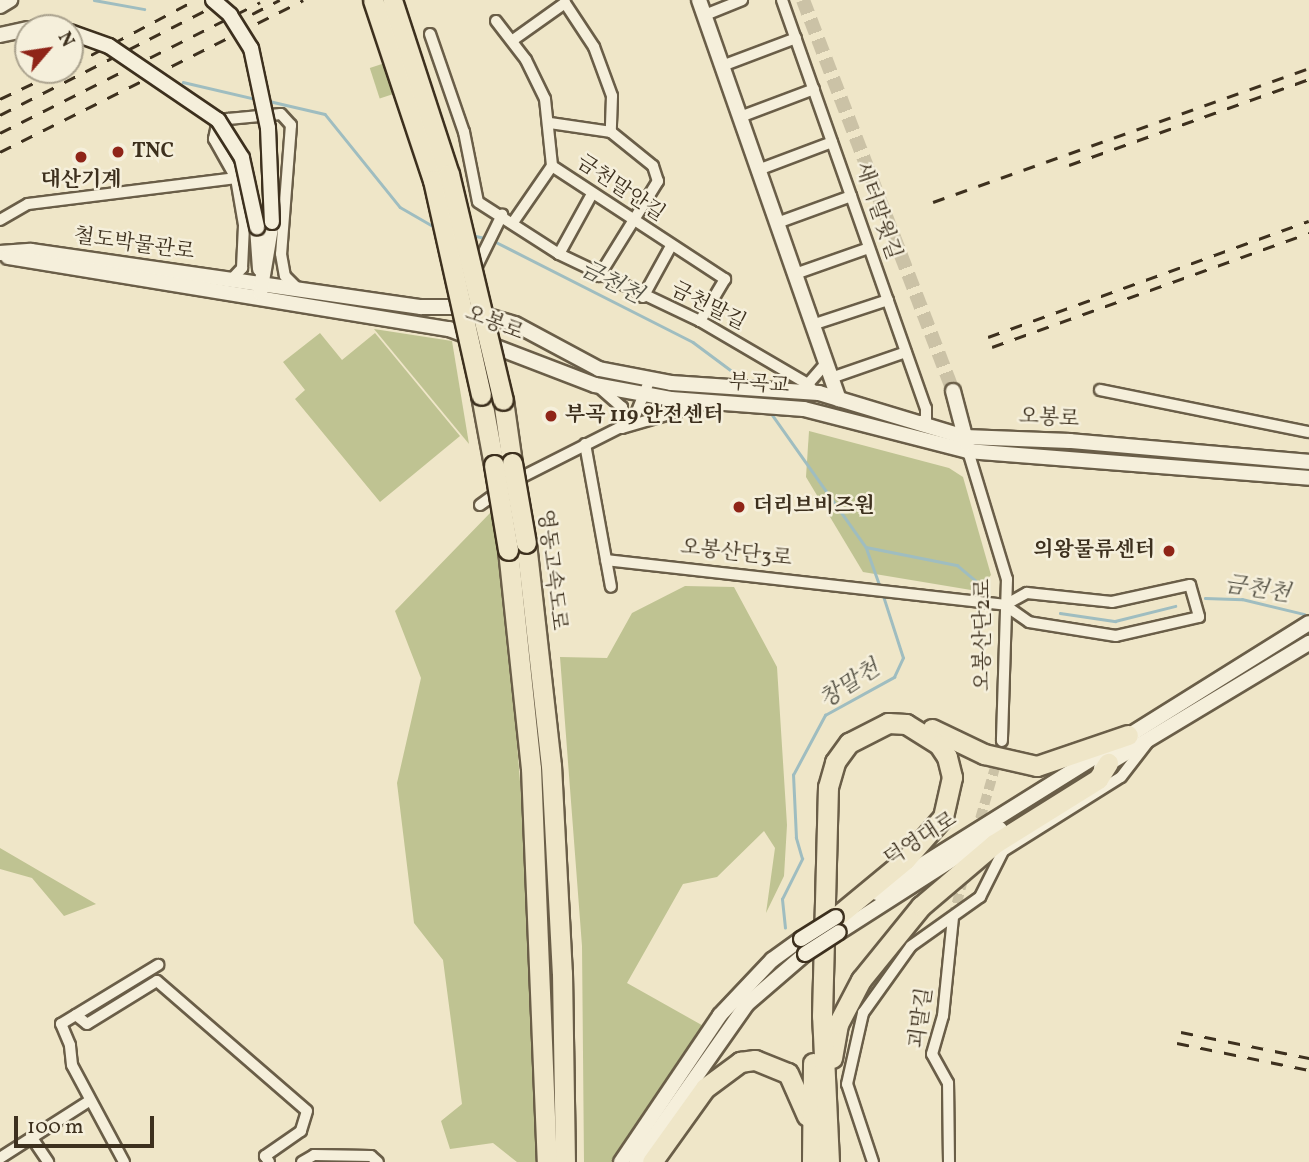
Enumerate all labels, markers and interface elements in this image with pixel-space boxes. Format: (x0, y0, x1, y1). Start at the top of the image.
north arrow (14, 14, 84, 84)
text: N (51, 27, 80, 52)
place label: TNC (132, 139, 174, 165)
marker: TNC (110, 144, 126, 160)
marker: 대산기계 (73, 149, 89, 165)
street label: 금천말안길 (571, 150, 669, 228)
street label: 새터말윗길 (849, 159, 905, 263)
place label: 대산기계 (40, 168, 122, 194)
street label: 철도박물관로 (72, 224, 196, 266)
water label: 금천천 (575, 256, 647, 310)
street label: 금천말길 (666, 277, 750, 337)
street label: 오봉로 (461, 301, 527, 347)
street label: 부곡교 (728, 370, 790, 400)
place label: 부곡 119 안전센터 (565, 403, 724, 429)
street label: 오봉로 (1018, 405, 1080, 433)
marker: 부곡 119 안전센터 (543, 408, 559, 424)
place label: 더리브비즈원 (753, 494, 875, 520)
marker: 더리브비즈원 (731, 499, 747, 515)
street label: 영동고속도로 (531, 508, 571, 632)
street label: 오봉산단3로 (679, 536, 793, 572)
place label: 의왕물류센터 (1033, 538, 1155, 564)
marker: 의왕물류센터 (1161, 543, 1177, 559)
water label: 금천천 (1222, 571, 1292, 609)
street label: 오봉산단2로 (971, 579, 997, 691)
water label: 창말천 (815, 655, 885, 715)
street label: 덕영대로 (880, 807, 962, 873)
street label: 괴말길 (905, 986, 939, 1050)
scale bar (18, 1102, 158, 1146)
text: 100 m (27, 1113, 84, 1142)

